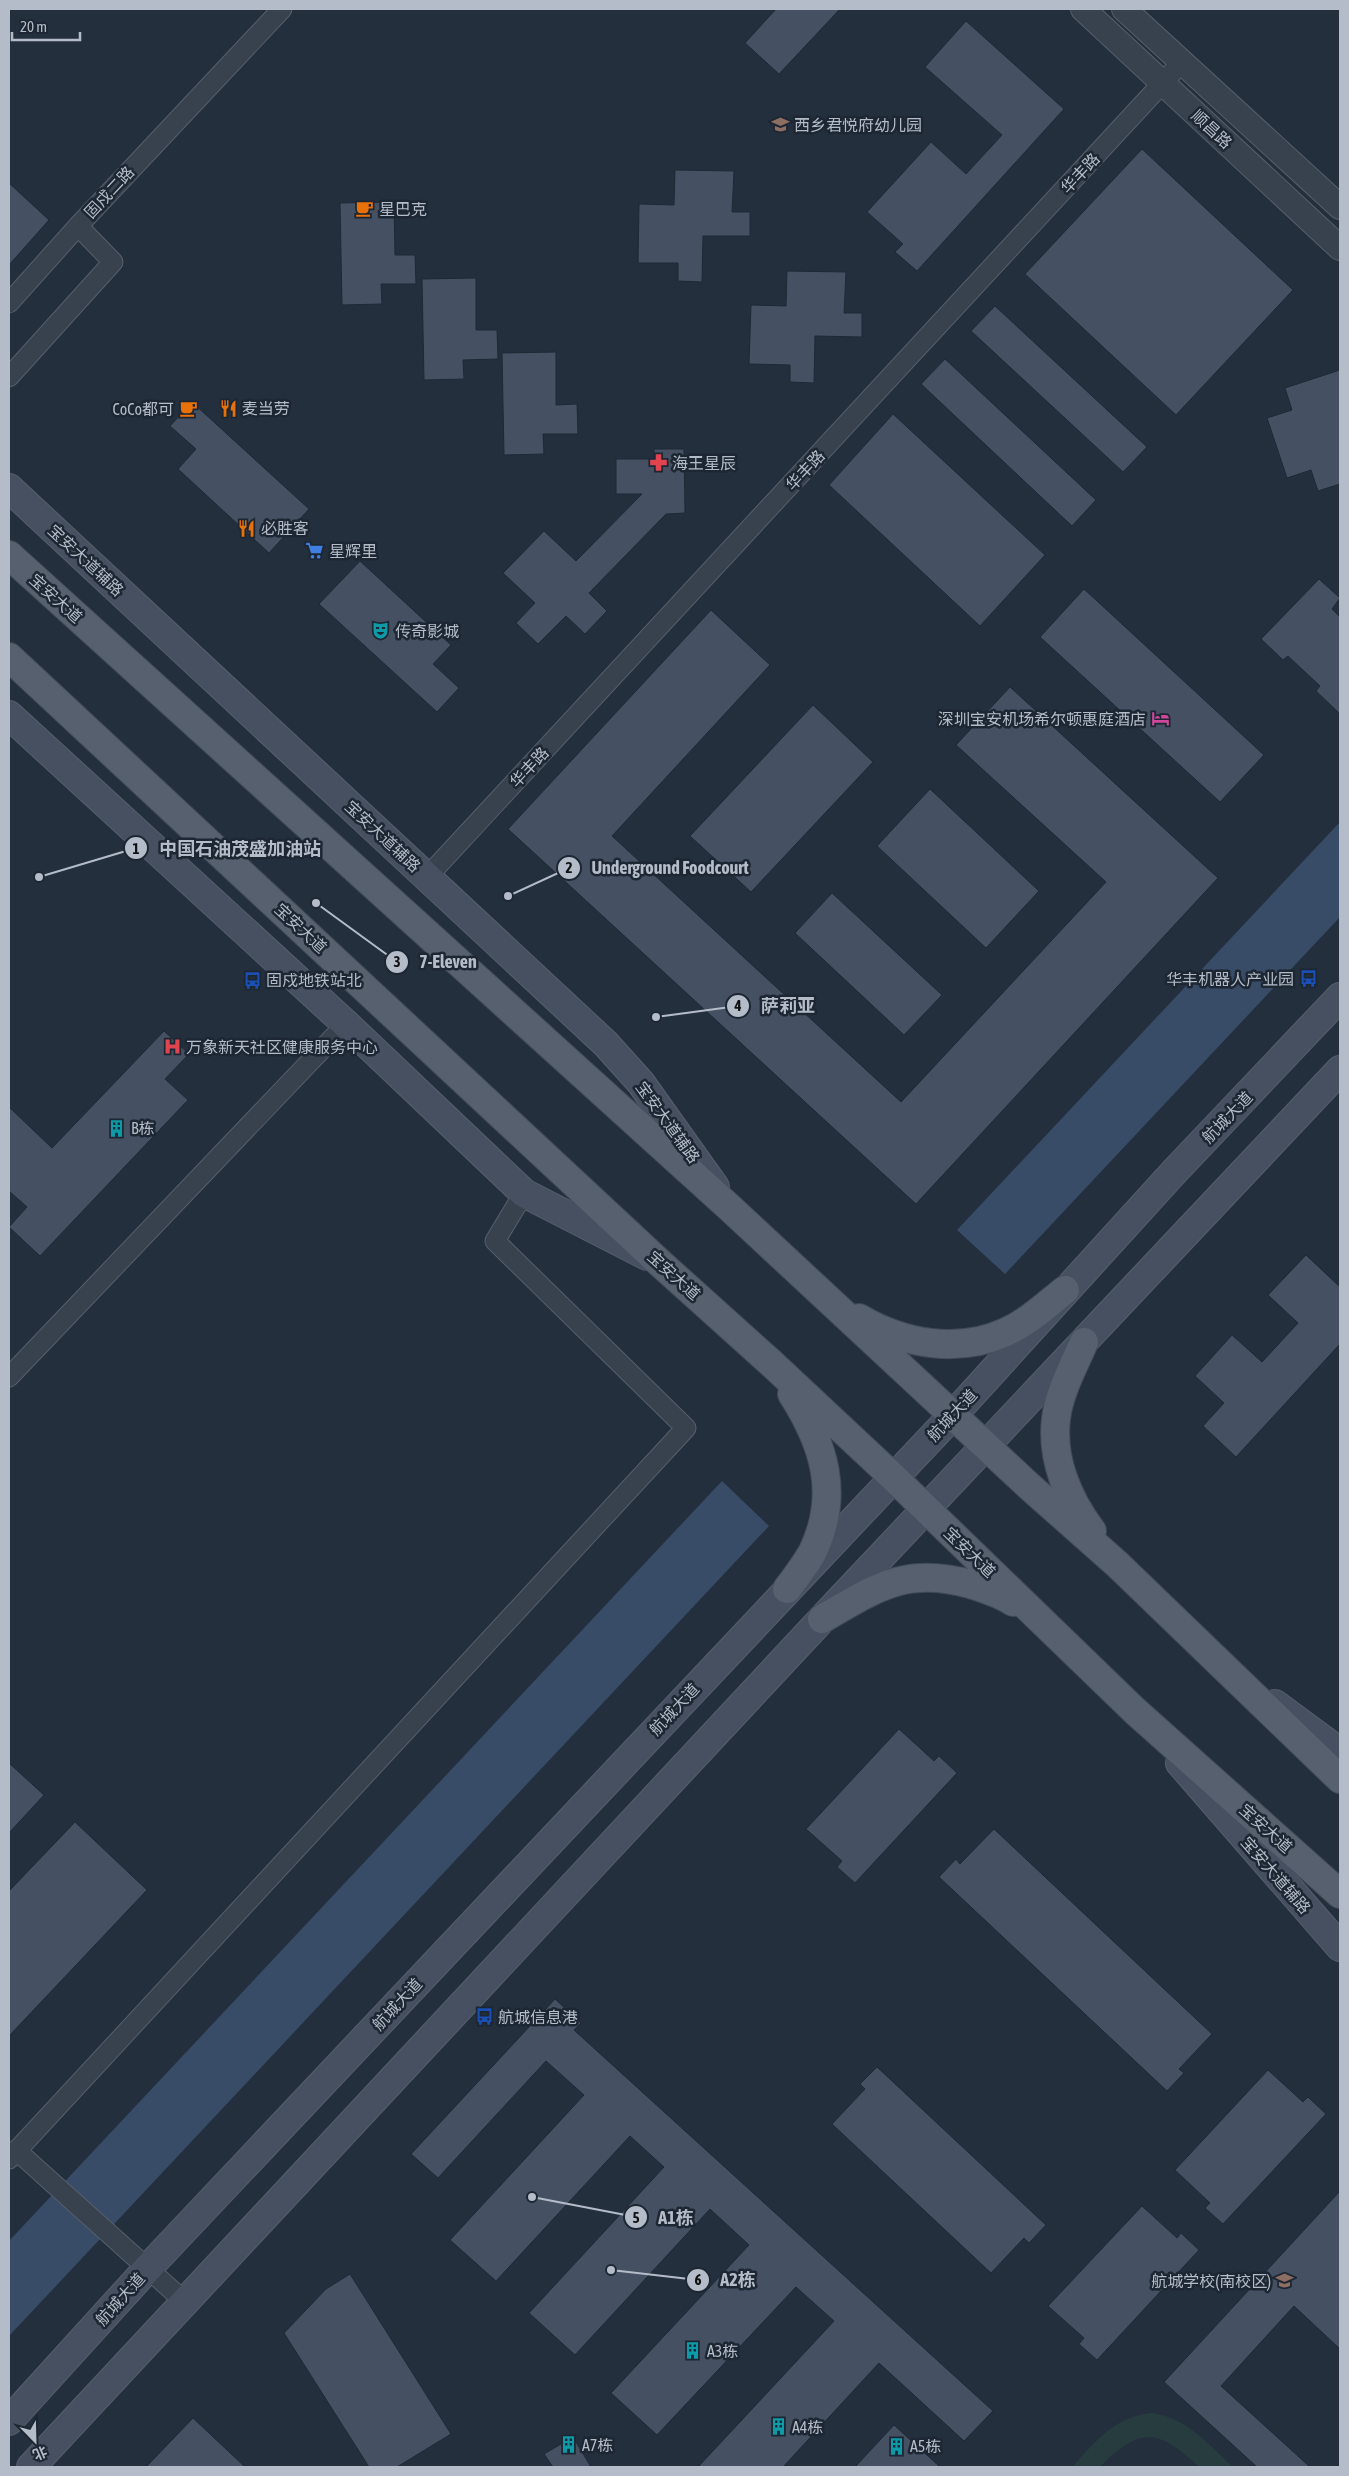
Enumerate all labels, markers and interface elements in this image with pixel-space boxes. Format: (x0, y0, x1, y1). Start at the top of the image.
scale bar (12, 10, 80, 42)
text: 20 m (20, 18, 47, 35)
street label: 顺昌路 (1188, 106, 1236, 152)
school or university icon: 西乡君悦府幼儿园 (770, 115, 790, 135)
place label: 西乡君悦府幼儿园 (794, 116, 922, 134)
street label: 华丰路 (1057, 149, 1103, 197)
street label: 固戍二路 (81, 162, 137, 222)
cafe icon: 星巴克 (355, 199, 375, 219)
place label: 星巴克 (379, 200, 427, 218)
restaurant icon: 麦当劳 (218, 398, 238, 418)
cafe icon: CoCo都可 (178, 399, 198, 419)
place label: 麦当劳 (242, 399, 290, 417)
place label: CoCo都可 (113, 400, 174, 418)
street label: 华丰路 (782, 446, 828, 494)
pharmacy icon: 海王星辰 (648, 453, 668, 473)
place label: 海王星辰 (672, 454, 736, 472)
restaurant icon: 必胜客 (237, 518, 257, 538)
place label: 必胜客 (261, 519, 309, 537)
street label: 宝安大道辅路 (44, 520, 128, 600)
supermarket icon: 星辉里 (305, 541, 325, 561)
place label: 星辉里 (329, 542, 377, 560)
street label: 宝安大道 (26, 569, 86, 627)
theatre icon: 传奇影城 (371, 621, 391, 641)
place label: 传奇影城 (395, 622, 459, 640)
hotel icon: 深圳宝安机场希尔顿惠庭酒店 (1150, 709, 1170, 729)
place label: 深圳宝安机场希尔顿惠庭酒店 (938, 710, 1146, 728)
street label: 华丰路 (506, 743, 552, 791)
street label: 宝安大道辅路 (342, 797, 424, 875)
callout: 中国石油茂盛加油站 (124, 832, 331, 865)
text: 中国石油茂盛加油站 (159, 838, 321, 859)
text: 1 (132, 840, 140, 857)
callout: Underground Foodcourt (557, 851, 759, 884)
text: Underground Foodcourt (591, 857, 749, 878)
text: 2 (565, 859, 573, 876)
street label: 宝安大道 (271, 900, 331, 956)
callout: 7-Eleven (384, 945, 487, 978)
text: 7-Eleven (419, 951, 477, 972)
text: 3 (393, 953, 401, 970)
bus stop icon: 华丰机器人产业园 (1298, 969, 1318, 989)
bus stop icon: 固戍地铁站北 (242, 970, 262, 990)
place label: 华丰机器人产业园 (1166, 970, 1294, 988)
place label: 固戍地铁站北 (266, 971, 362, 989)
callout: 萨莉亚 (726, 990, 825, 1023)
text: 萨莉亚 (761, 995, 815, 1016)
text: 4 (733, 997, 742, 1014)
hospital icon: 万象新天社区健康服务中心 (162, 1037, 182, 1057)
place label: 万象新天社区健康服务中心 (186, 1038, 378, 1056)
street label: 宝安大道辅路 (633, 1078, 703, 1166)
street label: 航城大道 (1198, 1088, 1256, 1146)
building icon: B栋 (107, 1118, 127, 1138)
place label: B栋 (131, 1119, 155, 1137)
street label: 宝安大道 (644, 1247, 704, 1303)
street label: 航城大道 (924, 1385, 980, 1445)
street label: 宝安大道 (941, 1523, 999, 1581)
street label: 航城大道 (646, 1679, 702, 1739)
street label: 宝安大道 (1236, 1800, 1296, 1856)
street label: 宝安大道辅路 (1238, 1833, 1314, 1917)
street label: 航城大道 (369, 1974, 425, 2034)
bus stop icon: 航城信息港 (474, 2007, 494, 2027)
place label: 航城信息港 (498, 2008, 578, 2026)
callout: A1栋 (623, 2201, 704, 2234)
text: A1栋 (657, 2207, 694, 2228)
text: 5 (632, 2209, 640, 2226)
callout: A2栋 (686, 2263, 766, 2296)
street label: 航城大道 (92, 2269, 148, 2329)
text: A2栋 (719, 2269, 756, 2290)
text: 6 (694, 2271, 702, 2288)
school or university icon: 航城学校(南校区) (1275, 2271, 1295, 2291)
place label: 航城学校(南校区) (1151, 2272, 1271, 2291)
building icon: A3栋 (683, 2341, 703, 2361)
place label: A3栋 (707, 2342, 738, 2360)
north arrow (10, 2416, 60, 2466)
building icon: A4栋 (768, 2417, 788, 2437)
place label: A4栋 (792, 2418, 823, 2436)
building icon: A7栋 (558, 2435, 578, 2455)
place label: A7栋 (582, 2436, 613, 2454)
building icon: A5栋 (886, 2436, 906, 2456)
place label: A5栋 (910, 2437, 941, 2455)
text: 北 (31, 2443, 50, 2463)

